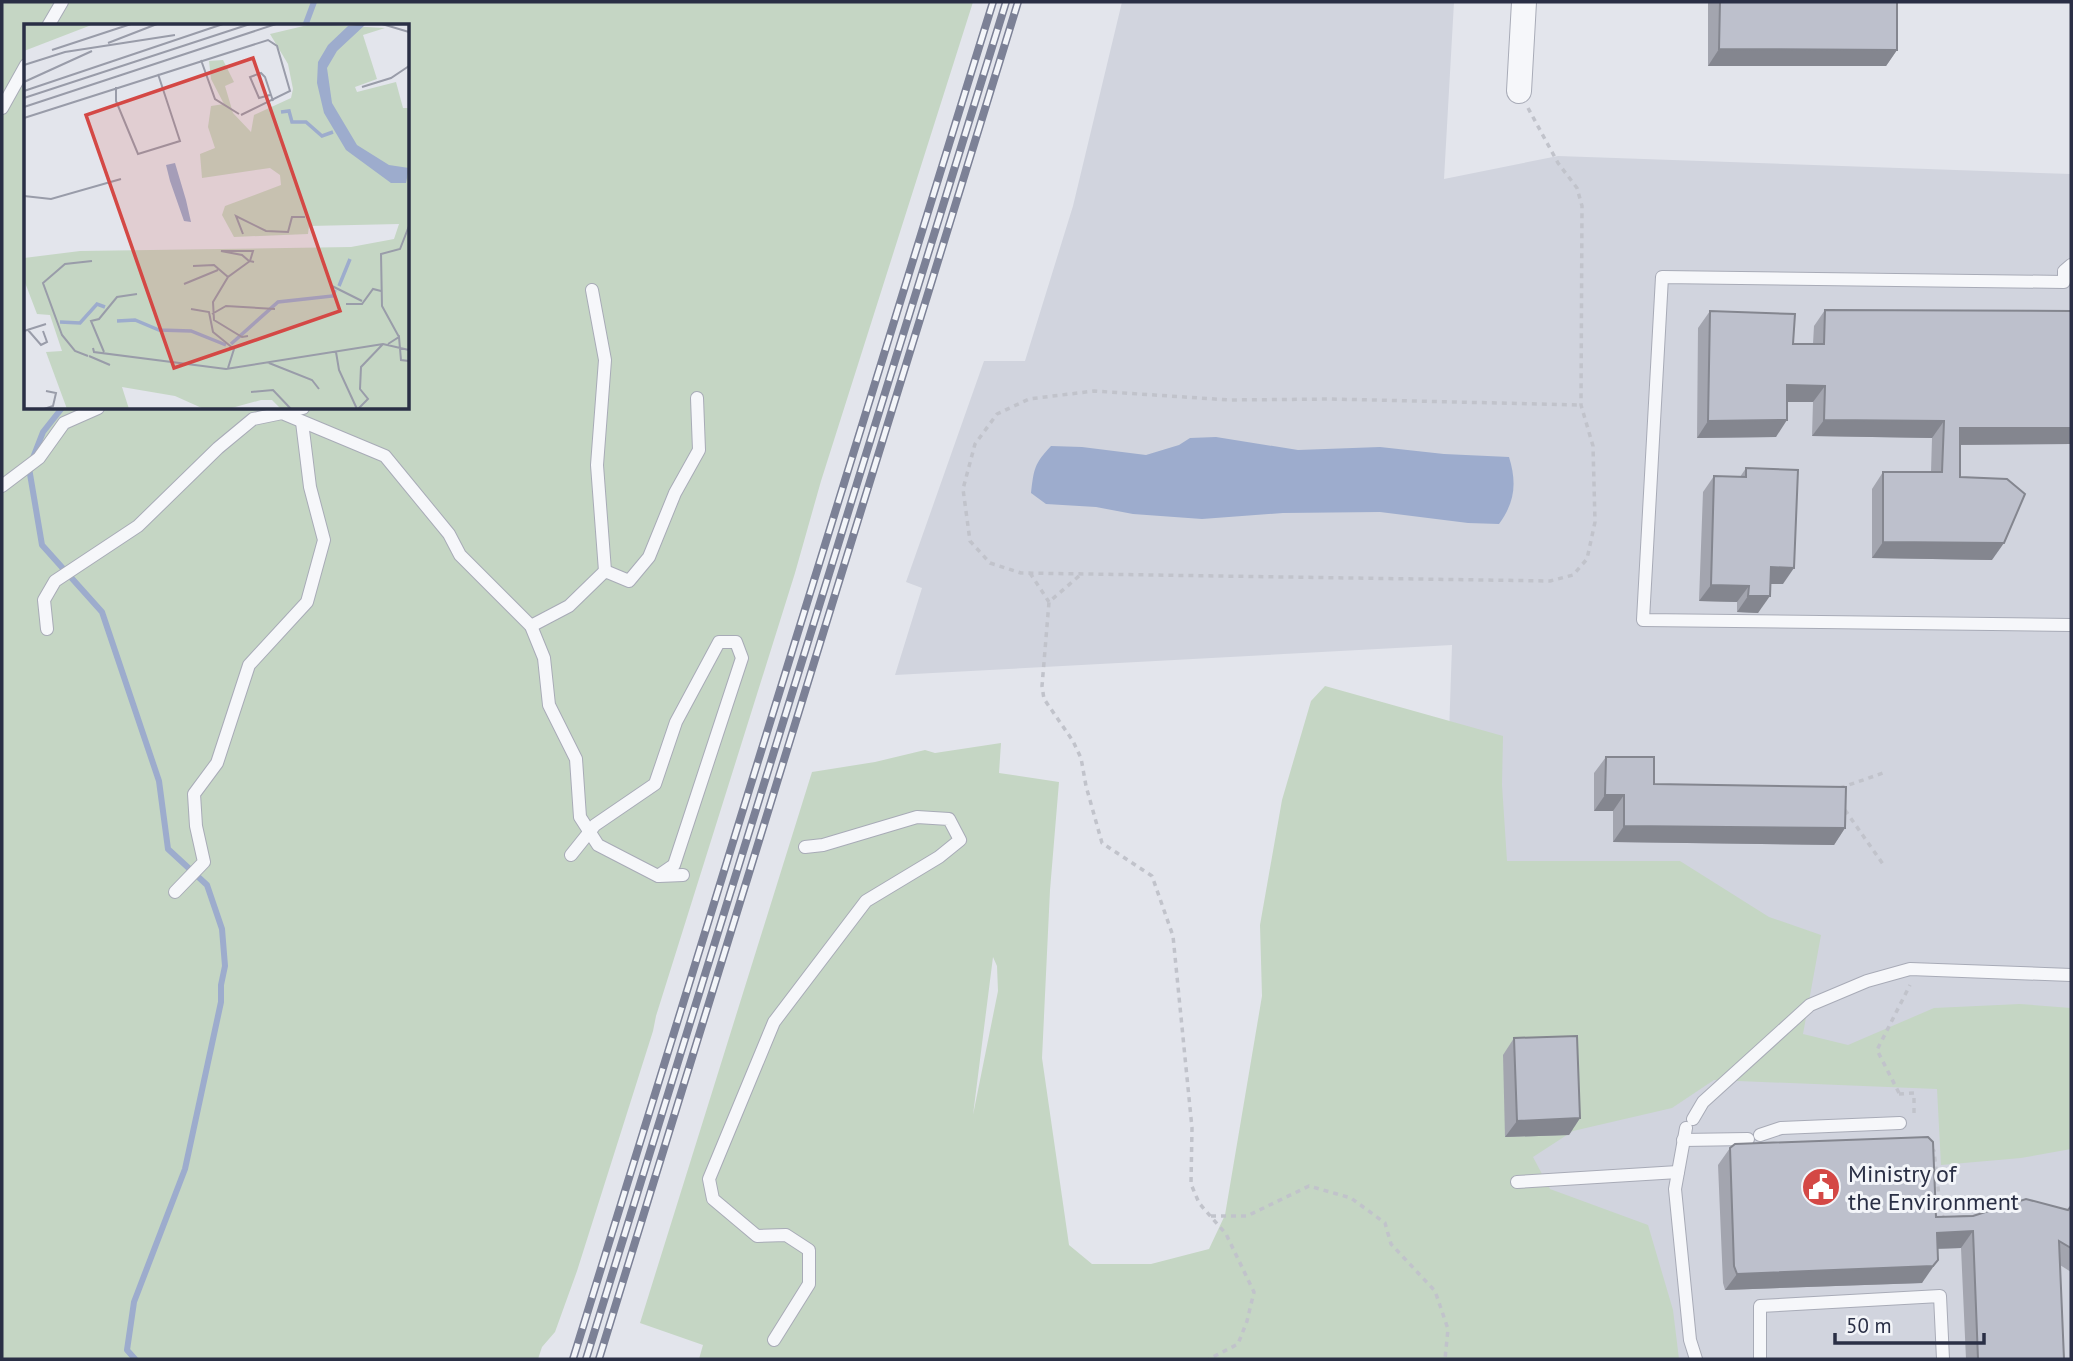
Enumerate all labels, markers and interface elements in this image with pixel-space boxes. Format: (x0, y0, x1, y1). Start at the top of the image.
inset map (24, 24, 410, 410)
place label: Ministry of the Environment (1848, 1158, 2019, 1217)
public building icon: Ministry of the Environment (1800, 1166, 1842, 1208)
scale bar (1835, 1302, 1984, 1346)
text: 50 m (1846, 1312, 1892, 1339)

